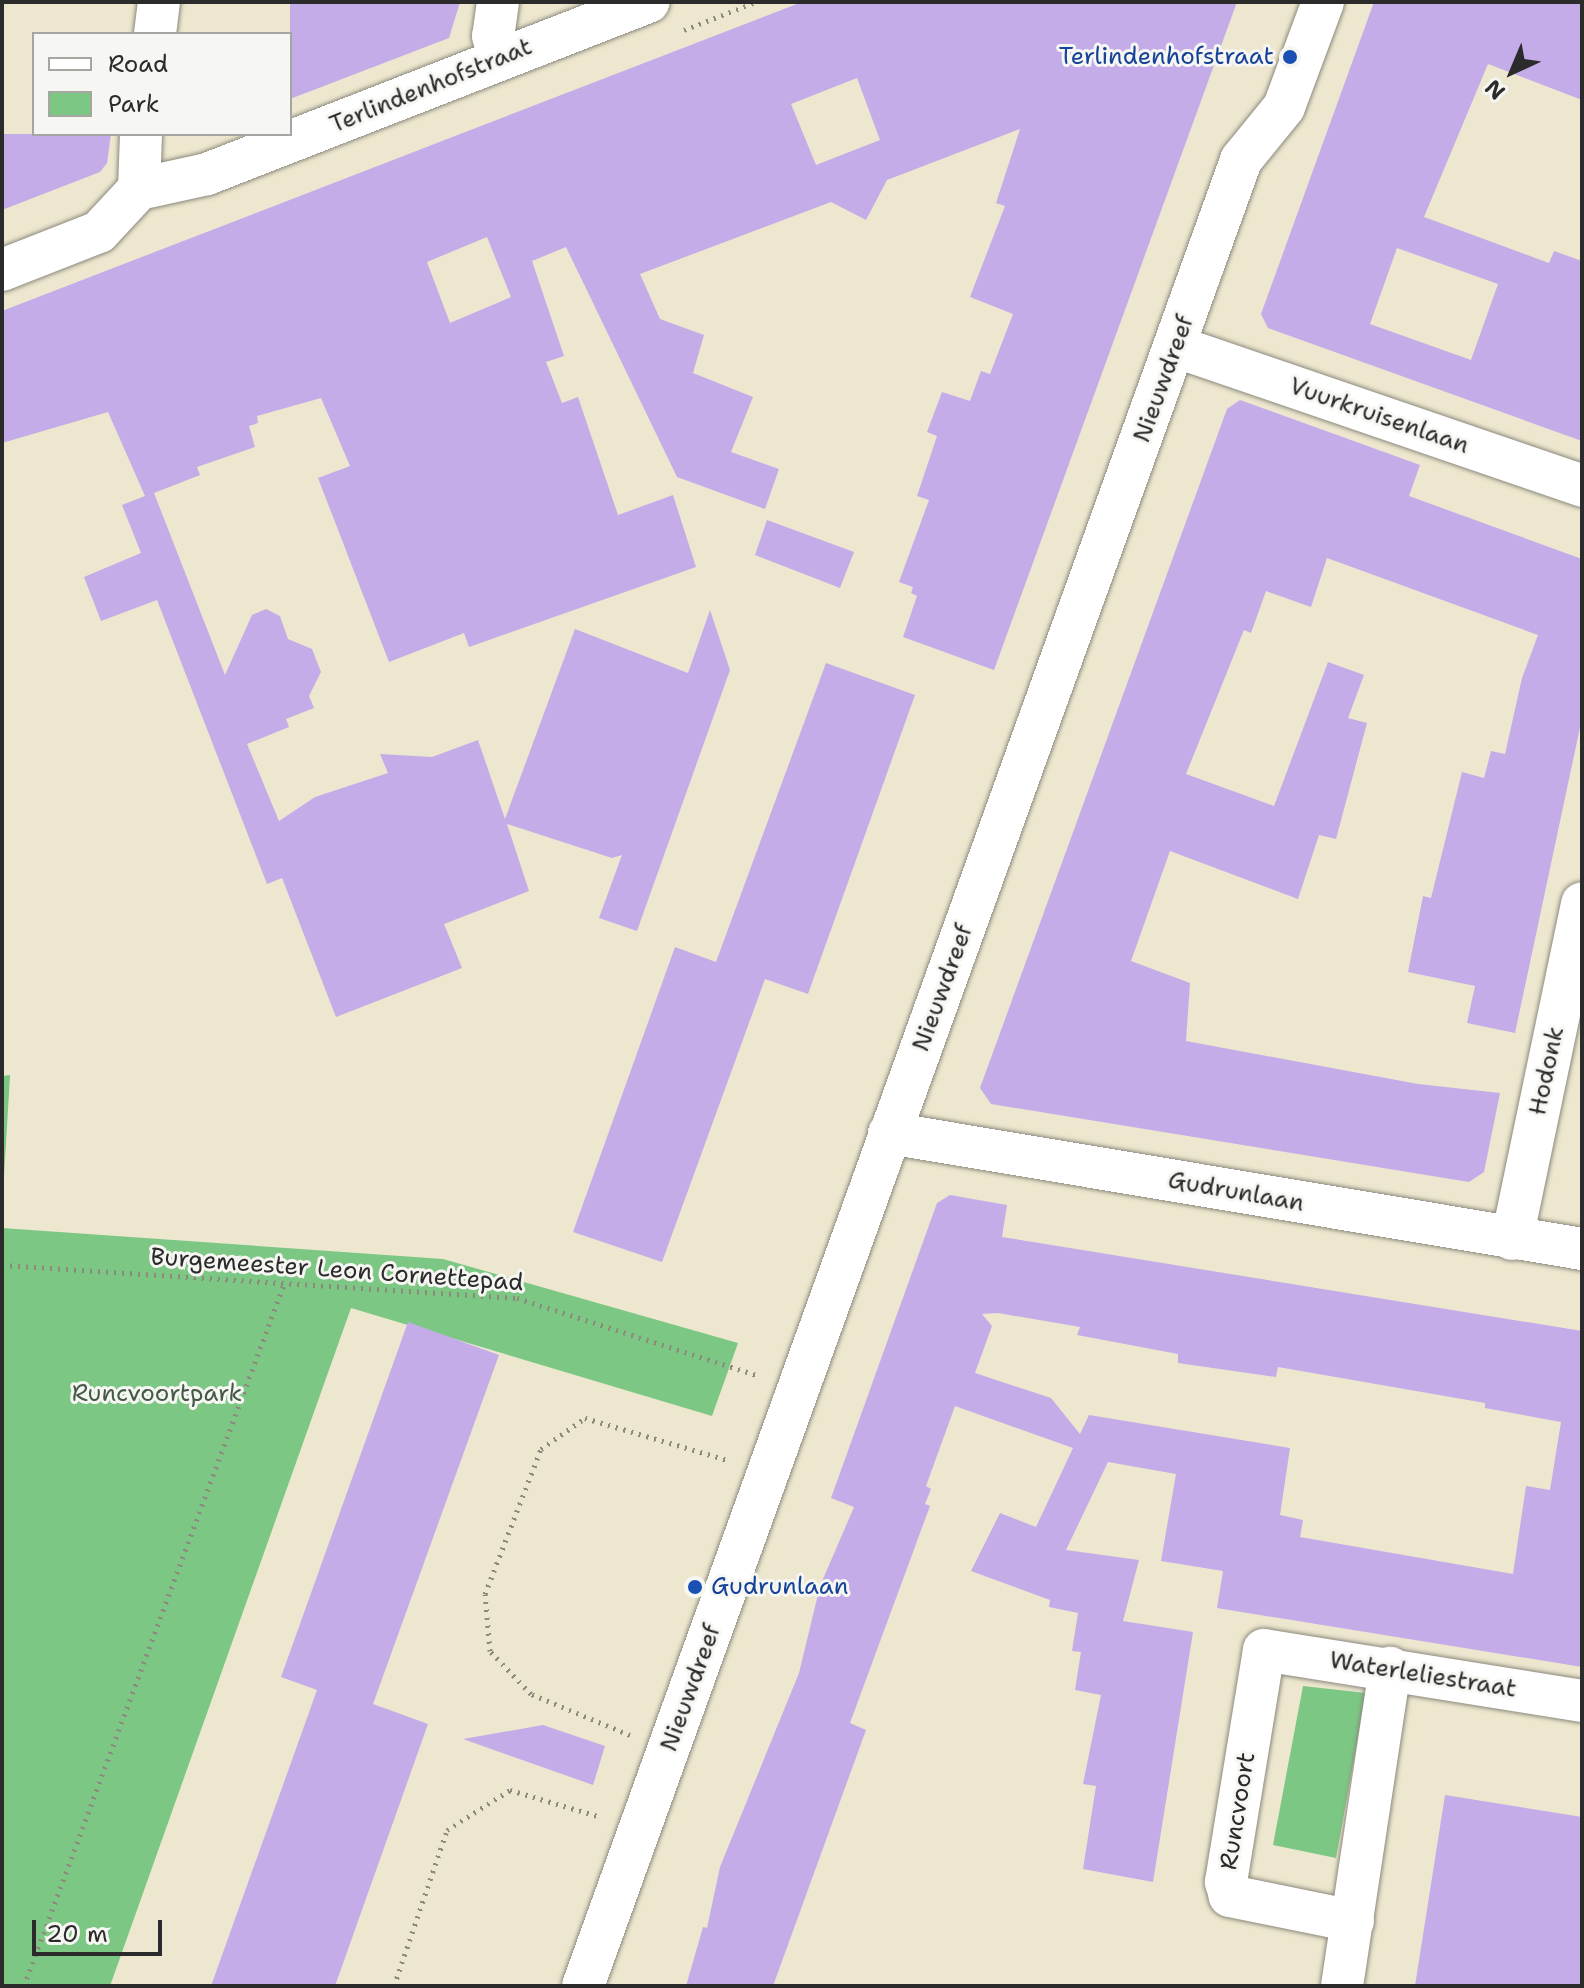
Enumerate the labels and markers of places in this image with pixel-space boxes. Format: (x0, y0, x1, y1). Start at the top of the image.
place label: Terlindenhofstraat (1059, 43, 1274, 71)
marker: Terlindenhofstraat (1281, 48, 1299, 66)
place label: Gudrunlaan (711, 1573, 848, 1601)
marker: Gudrunlaan (686, 1578, 704, 1596)

